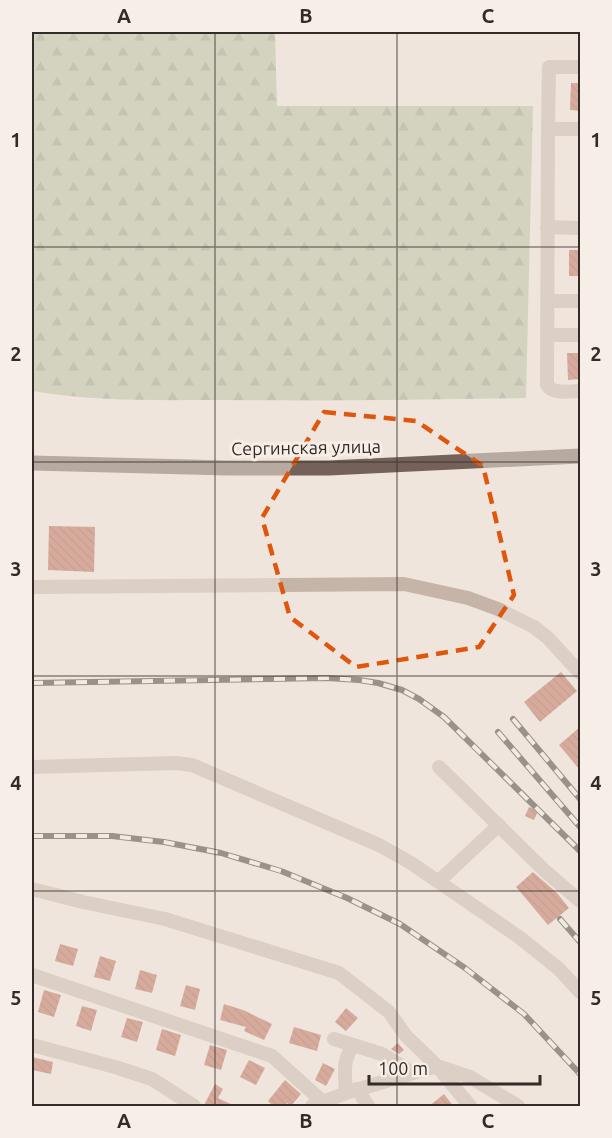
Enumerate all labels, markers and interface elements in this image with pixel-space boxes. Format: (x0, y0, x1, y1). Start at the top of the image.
text: A (117, 4, 131, 27)
text: B (299, 4, 313, 27)
text: C (482, 4, 495, 27)
text: 1 (10, 128, 22, 151)
text: 1 (590, 128, 602, 151)
text: 2 (10, 342, 22, 365)
text: 2 (590, 342, 602, 365)
street label: Сергинская улица (231, 436, 381, 458)
text: 3 (10, 557, 22, 580)
text: 3 (590, 557, 602, 580)
text: 4 (10, 771, 22, 794)
text: 4 (590, 771, 602, 794)
text: 5 (10, 986, 22, 1009)
text: 5 (590, 986, 602, 1009)
scale bar (369, 1048, 540, 1086)
text: 100 m (378, 1058, 428, 1078)
text: A (117, 1109, 131, 1132)
text: B (299, 1109, 313, 1132)
text: C (482, 1109, 495, 1132)

